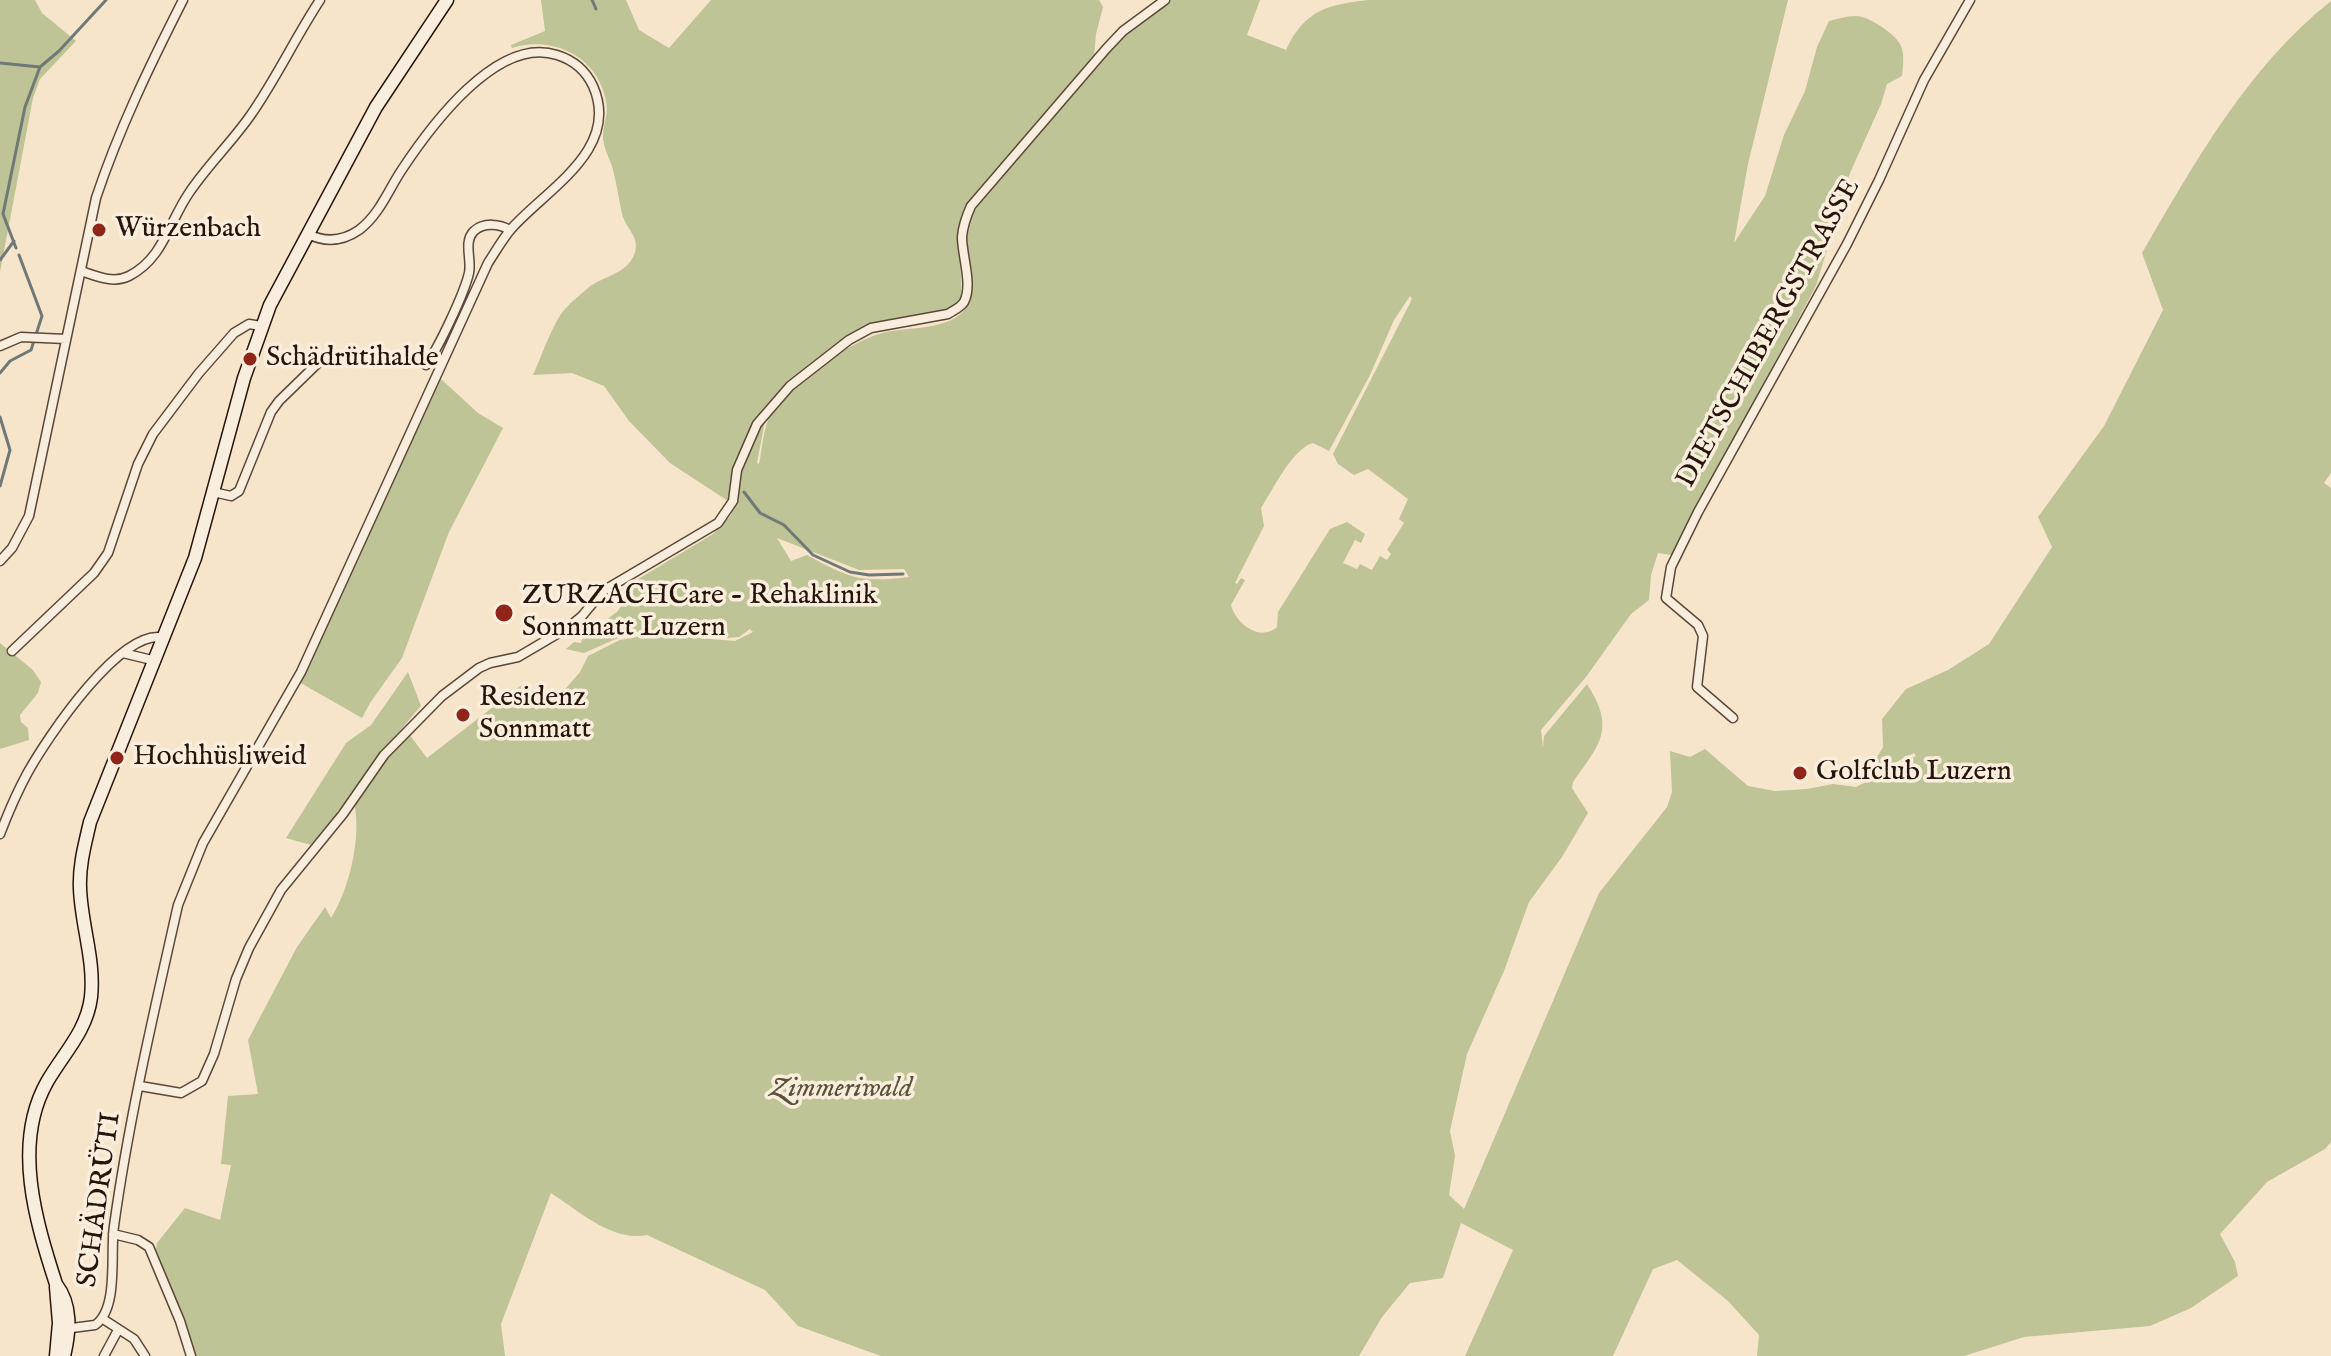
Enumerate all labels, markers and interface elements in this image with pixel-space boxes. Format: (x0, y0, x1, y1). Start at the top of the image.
street label: DIETSCHIBERGSTRASSE (1671, 174, 1869, 494)
place label: Würzenbach (115, 213, 261, 247)
marker: Würzenbach (90, 221, 108, 239)
place label: Schädrütihalde (266, 342, 439, 376)
marker: Schädrütihalde (241, 350, 259, 368)
place label: ZURZACHCare - Rehaklinik Sonnmatt Luzern (522, 580, 878, 646)
marker: ZURZACHCare - Rehaklinik Sonnmatt Luzern (493, 602, 515, 624)
place label: Residenz Sonnmatt (479, 682, 591, 748)
marker: Residenz Sonnmatt (454, 706, 472, 724)
place label: Hochhüsliweid (133, 741, 306, 775)
marker: Hochhüsliweid (108, 749, 126, 767)
place label: Golfclub Luzern (1816, 756, 2012, 790)
marker: Golfclub Luzern (1791, 764, 1809, 782)
park label: Zimmeriwald (770, 1073, 912, 1107)
street label: SCHÄDRÜTI (72, 1110, 130, 1290)

